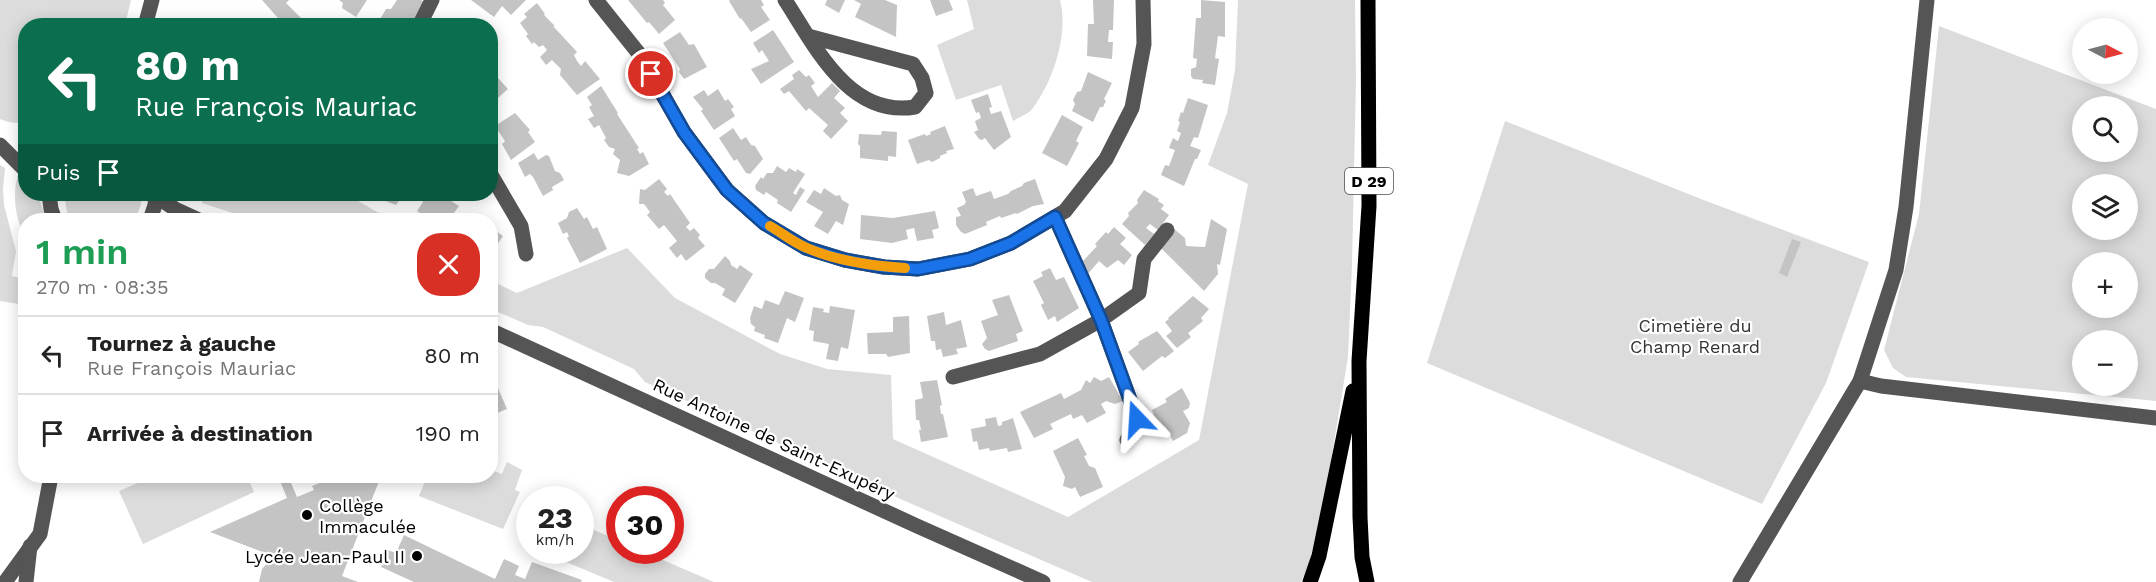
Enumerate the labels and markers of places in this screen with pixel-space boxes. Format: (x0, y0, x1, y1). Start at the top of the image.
pin (625, 48, 676, 99)
place label: Collège Immaculée (319, 495, 416, 537)
marker: Collège Immaculée (300, 508, 314, 522)
place label: Lycée Jean-Paul II (245, 546, 405, 567)
marker: Lycée Jean-Paul II (410, 549, 424, 563)

